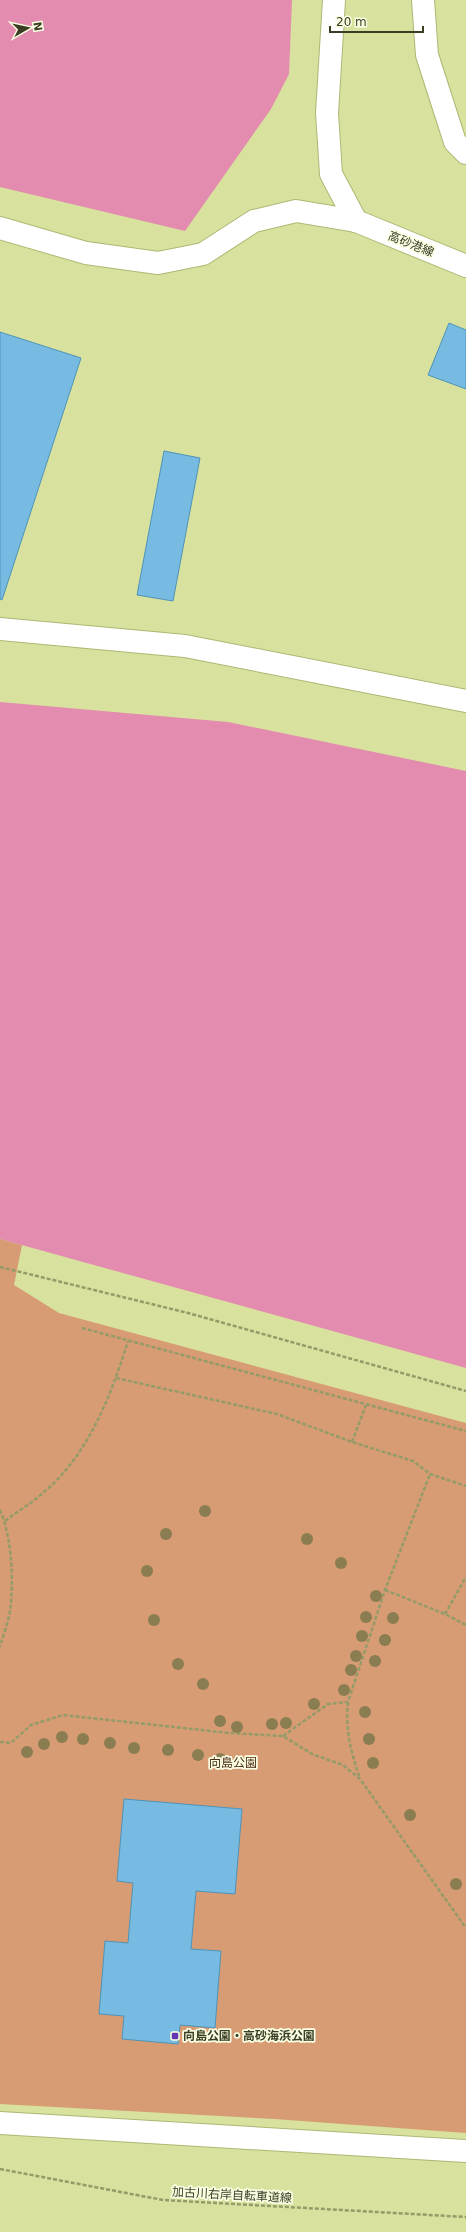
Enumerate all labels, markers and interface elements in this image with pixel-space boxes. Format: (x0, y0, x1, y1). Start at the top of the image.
north arrow (8, 8, 48, 48)
scale bar (330, 8, 423, 34)
text: 20 m (336, 15, 367, 29)
text: N (30, 21, 45, 32)
street label: 高砂港線 (386, 229, 436, 259)
park label: 向島公園 (209, 1756, 257, 1770)
place label: 向島公園・高砂海浜公園 (183, 2029, 315, 2043)
marker: 向島公園・高砂海浜公園 (170, 2031, 180, 2041)
street label: 加古川右岸自転車道線 (172, 2185, 292, 2205)

